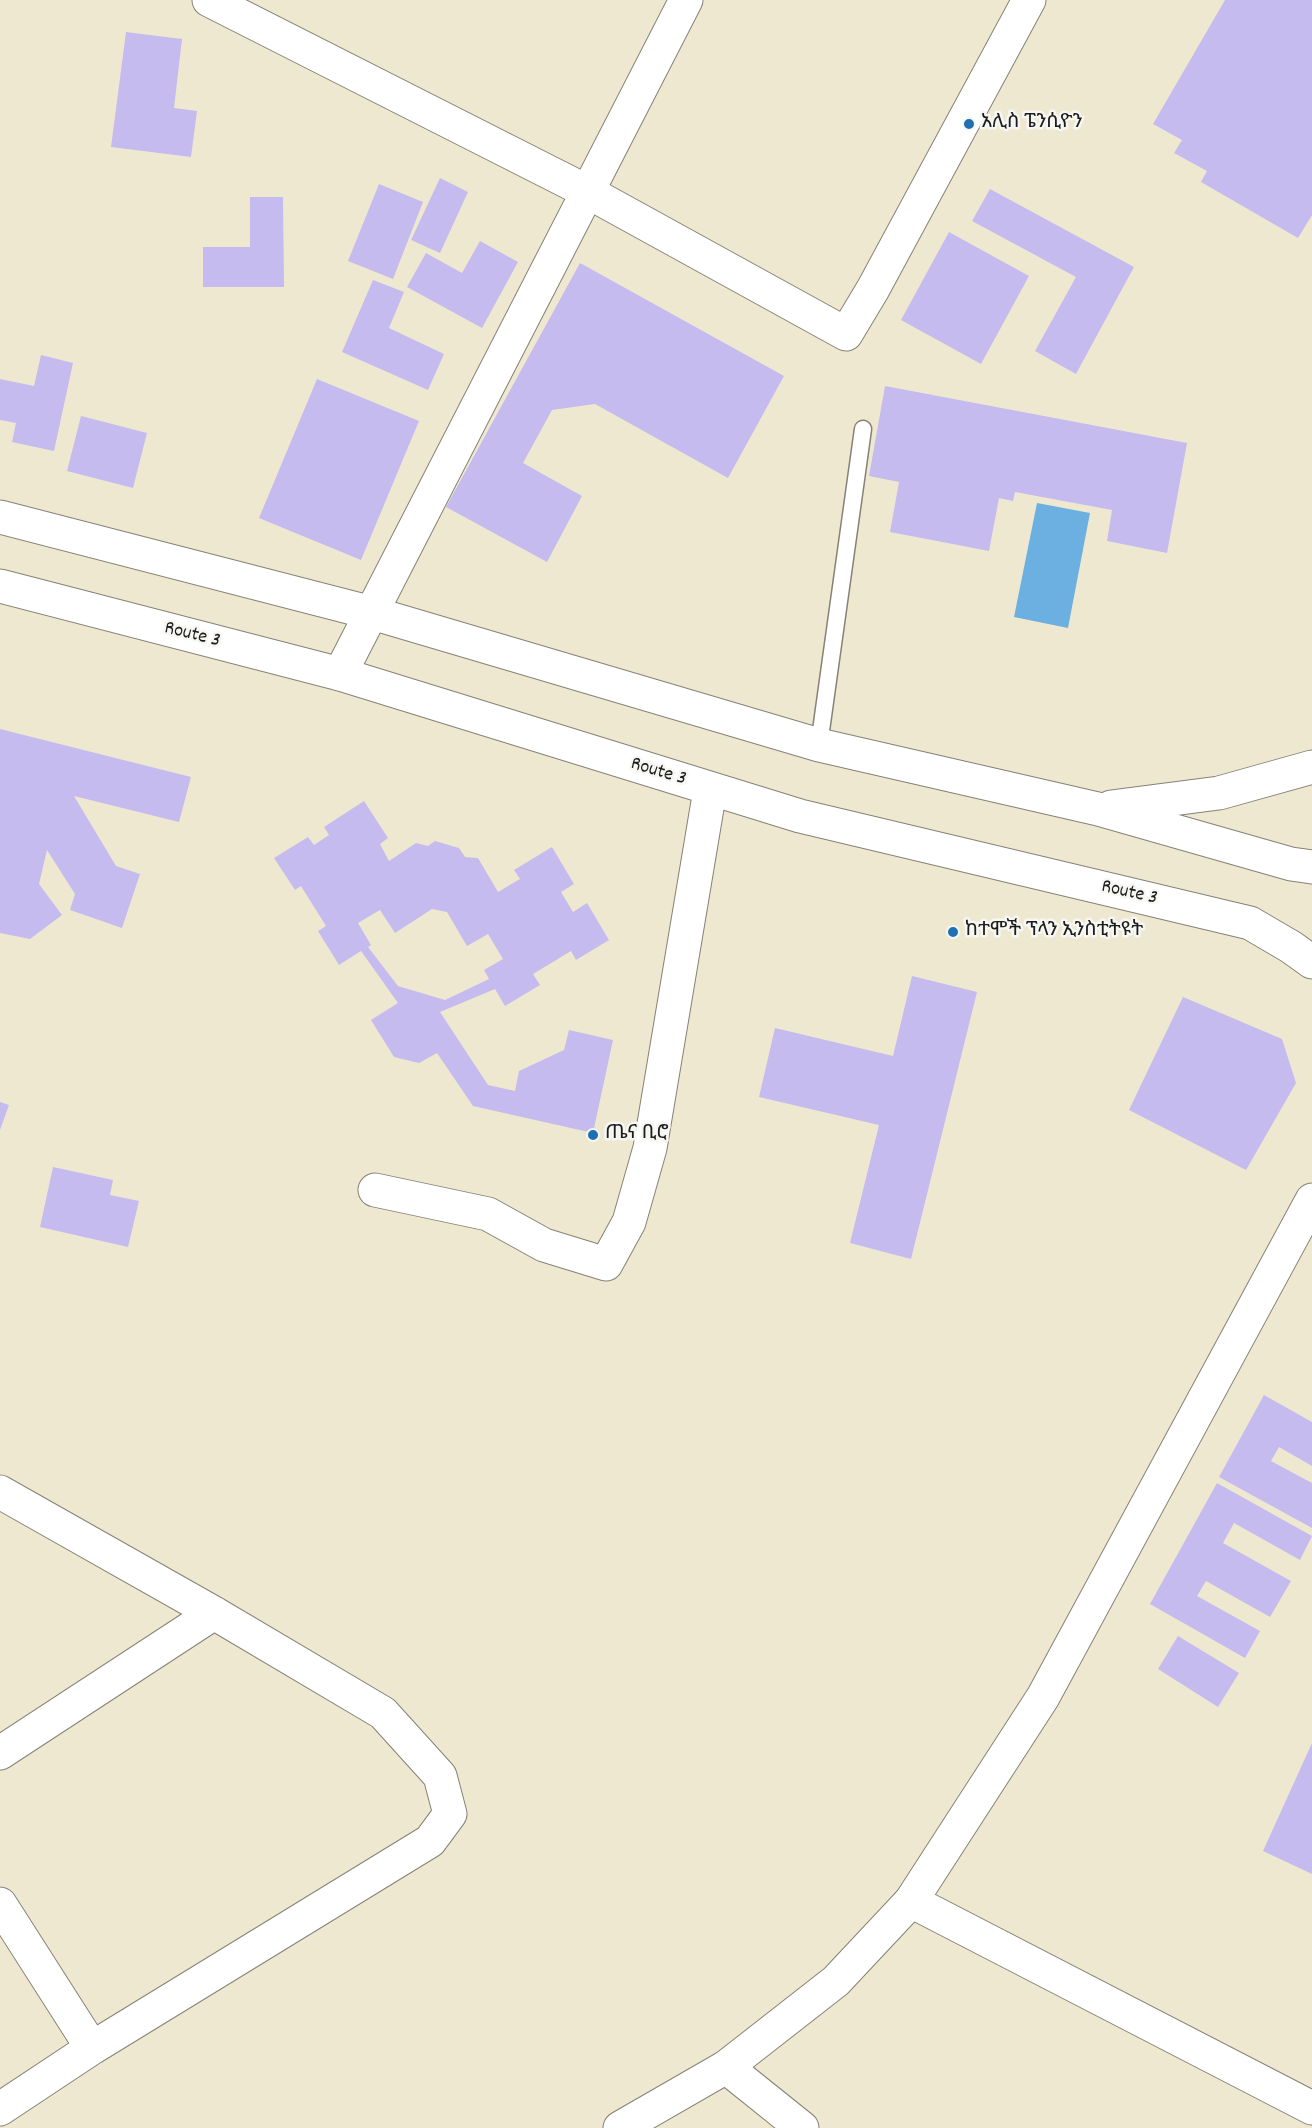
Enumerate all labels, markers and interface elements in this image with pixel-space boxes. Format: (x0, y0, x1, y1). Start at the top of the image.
place label: አሊስ ፔንሲዮን (981, 112, 1082, 136)
marker: አሊስ ፔንሲዮን (962, 117, 976, 131)
street label: Route 3 (161, 617, 223, 655)
street label: Route 3 (627, 753, 689, 793)
street label: Route 3 (1099, 876, 1159, 912)
place label: ከተሞች ፕላን ኢንስቲትዩት (965, 920, 1143, 944)
marker: ከተሞች ፕላን ኢንስቲትዩት (946, 925, 960, 939)
place label: ጤና ቢሮ (605, 1123, 669, 1147)
marker: ጤና ቢሮ (586, 1128, 600, 1142)

